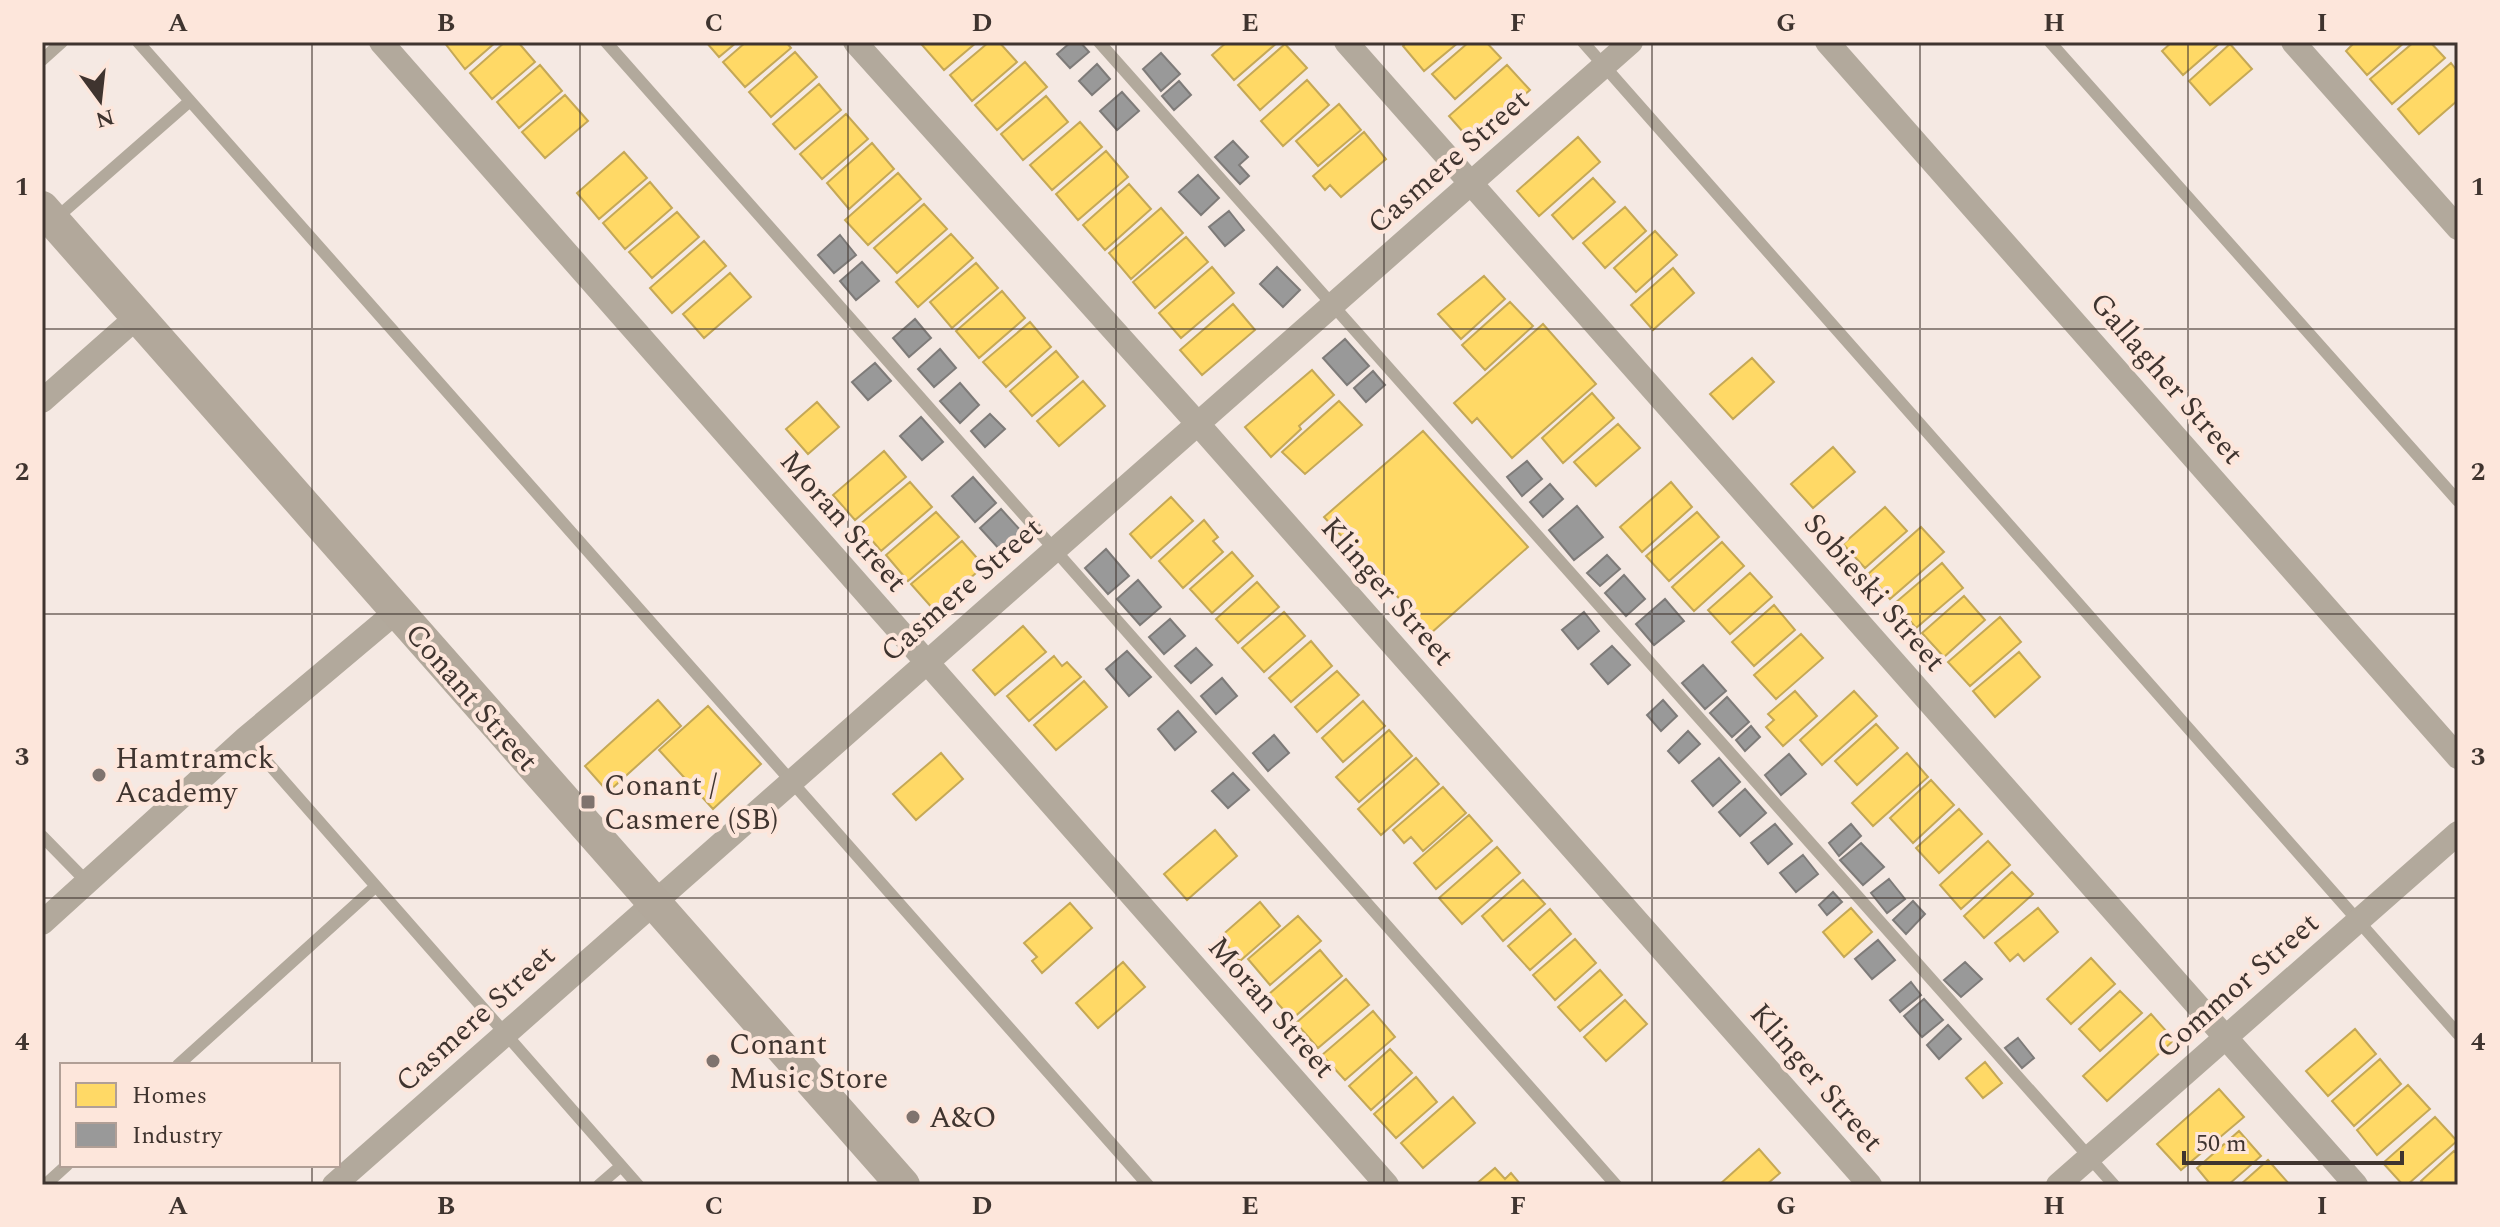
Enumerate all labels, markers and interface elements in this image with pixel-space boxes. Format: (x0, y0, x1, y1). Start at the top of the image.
text: A (168, 3, 188, 43)
text: B (437, 3, 455, 43)
text: C (705, 3, 723, 43)
text: D (972, 3, 992, 43)
text: E (1241, 3, 1259, 43)
text: F (1510, 3, 1526, 43)
text: G (1776, 3, 1796, 43)
text: H (2043, 3, 2065, 43)
text: I (2317, 3, 2327, 43)
north arrow (60, 60, 140, 140)
street label: Casmere Street (1357, 78, 1540, 246)
text: N (92, 100, 118, 136)
text: 1 (15, 167, 29, 207)
text: 1 (2471, 167, 2485, 207)
street label: Gallagher Street (2078, 282, 2254, 475)
street label: Moran Street (768, 440, 918, 603)
text: 2 (15, 452, 29, 492)
text: 2 (2471, 452, 2485, 492)
street label: Sobieski Street (1792, 503, 1957, 682)
street label: Casmere Street (870, 506, 1053, 674)
street label: Klinger Street (1309, 507, 1465, 677)
street label: Conant Street (393, 613, 549, 782)
place label: Hamtramck Academy (115, 736, 274, 816)
text: 3 (15, 737, 29, 777)
text: 3 (2471, 737, 2485, 777)
place label: Conant / Casmere (SB) (604, 763, 778, 843)
marker: Hamtramck Academy (90, 766, 108, 784)
marker: Conant / Casmere (SB) (579, 793, 597, 811)
street label: Commor Street (2146, 902, 2330, 1070)
street label: Moran Street (1196, 926, 1346, 1089)
street label: Casmere Street (385, 934, 566, 1104)
street label: Klinger Street (1738, 993, 1894, 1163)
text: 4 (15, 1022, 30, 1062)
place label: Conant Music Store (729, 1022, 888, 1102)
text: 4 (2471, 1022, 2486, 1062)
marker: Conant Music Store (704, 1052, 722, 1070)
legend (60, 1063, 340, 1167)
text: Homes (132, 1078, 207, 1114)
place label: A&O (929, 1095, 997, 1141)
marker: A&O (904, 1108, 922, 1126)
scale bar (2184, 1115, 2402, 1165)
text: Industry (132, 1118, 224, 1154)
text: 50 m (2196, 1126, 2247, 1162)
text: A (168, 1186, 188, 1226)
text: B (437, 1186, 455, 1226)
text: C (705, 1186, 723, 1226)
text: D (972, 1186, 992, 1226)
text: E (1241, 1186, 1259, 1226)
text: F (1510, 1186, 1526, 1226)
text: G (1776, 1186, 1796, 1226)
text: H (2043, 1186, 2065, 1226)
text: I (2317, 1186, 2327, 1226)

